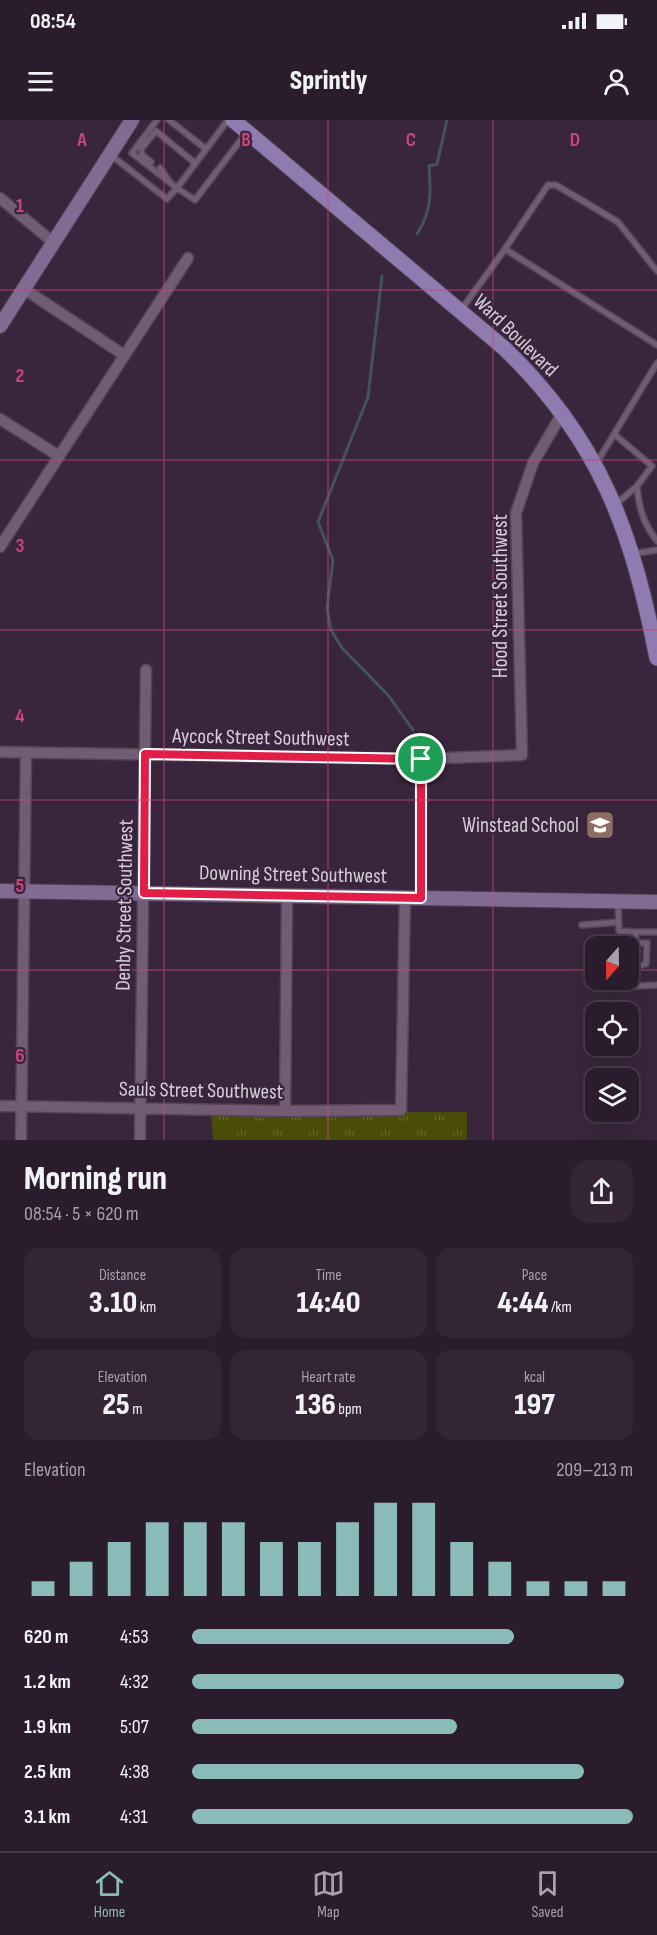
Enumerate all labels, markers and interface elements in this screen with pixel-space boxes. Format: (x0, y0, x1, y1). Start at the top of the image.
text: 08:54 (30, 8, 76, 35)
icon: menu (24, 65, 57, 98)
text: Sprintly (290, 65, 367, 97)
icon: person (600, 65, 633, 98)
text: A (76, 128, 87, 152)
text: B (241, 128, 251, 152)
text: C (406, 128, 416, 152)
text: D (570, 128, 580, 152)
text: 1 (16, 194, 24, 218)
street label: Ward Boulevard (468, 289, 563, 382)
text: 2 (16, 364, 24, 388)
street label: Hood Street Southwest (488, 514, 513, 678)
text: 3 (16, 534, 25, 558)
text: 4 (15, 704, 25, 728)
street label: Aycock Street Southwest (171, 723, 350, 752)
pin (395, 733, 446, 784)
icon: arrive (404, 742, 437, 775)
school or university icon: Winstead School (584, 809, 616, 841)
place label: Winstead School (462, 813, 579, 838)
street label: Denby Street Southwest (111, 819, 138, 991)
street label: Downing Street Southwest (199, 860, 387, 889)
text: 5 (16, 874, 25, 898)
north arrow (585, 936, 639, 990)
map controls (585, 936, 639, 1122)
button: locate (585, 1002, 639, 1056)
text: 6 (15, 1044, 25, 1068)
button: layers (585, 1068, 639, 1122)
street label: Sauls Street Southwest (119, 1077, 283, 1104)
text: Morning run (24, 1159, 167, 1199)
button: share (570, 1160, 633, 1223)
text: 08:54 · 5 × 620 m (24, 1202, 139, 1226)
text: Distance (99, 1266, 146, 1285)
text: Time (315, 1266, 342, 1285)
text: Pace (522, 1266, 547, 1285)
text: 3.10 (89, 1285, 137, 1321)
text: 14:40 (297, 1285, 360, 1321)
text: 4:44 (497, 1285, 548, 1321)
text: km (137, 1298, 156, 1317)
text: /km (548, 1298, 572, 1317)
text: Elevation (98, 1368, 147, 1387)
text: Heart rate (301, 1368, 356, 1387)
text: kcal (524, 1368, 545, 1387)
text: 25 (103, 1387, 130, 1423)
text: 136 (295, 1387, 336, 1423)
text: 197 (514, 1387, 555, 1423)
text: m (130, 1400, 142, 1419)
text: bpm (336, 1400, 362, 1419)
text: Elevation (24, 1458, 86, 1482)
text: 209–213 m (556, 1458, 633, 1482)
text: 620 m (24, 1625, 68, 1649)
text: 4:53 (120, 1625, 149, 1649)
text: 1.2 km (24, 1670, 71, 1694)
text: 4:32 (120, 1670, 149, 1694)
text: 1.9 km (24, 1715, 71, 1739)
text: 5:07 (120, 1715, 149, 1739)
text: 2.5 km (24, 1760, 71, 1784)
text: 4:38 (120, 1760, 149, 1784)
text: 3.1 km (24, 1805, 70, 1829)
text: 4:31 (120, 1805, 148, 1829)
tab: Home (93, 1867, 126, 1922)
tab: Map (312, 1867, 345, 1922)
tab: Saved (531, 1867, 564, 1922)

